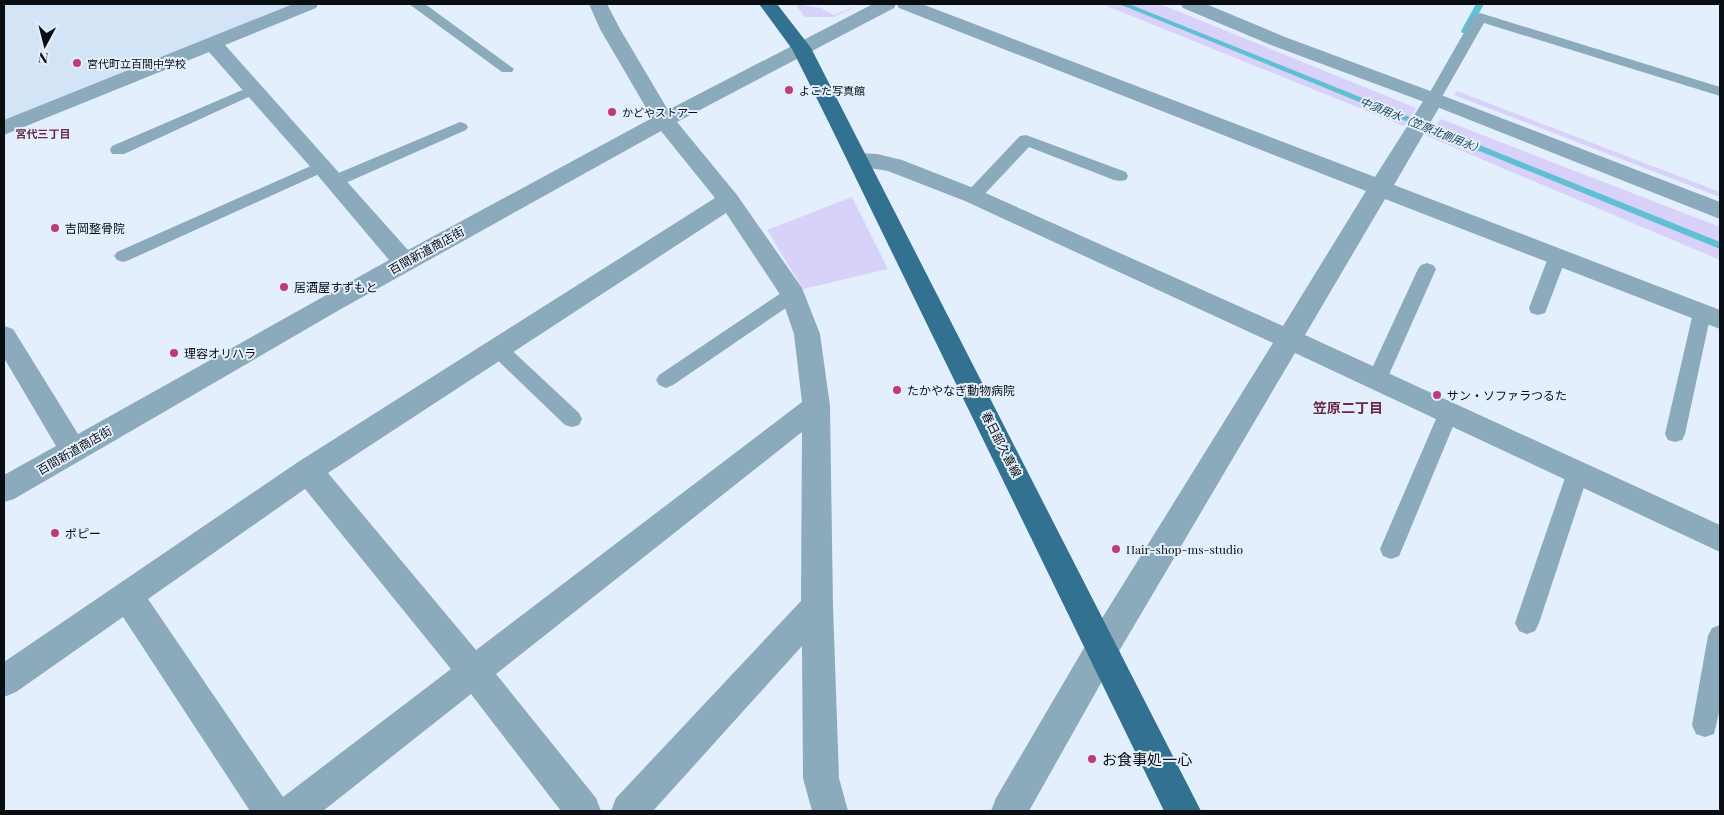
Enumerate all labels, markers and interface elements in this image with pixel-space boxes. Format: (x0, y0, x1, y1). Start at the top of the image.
north arrow (20, 20, 70, 70)
text: N (37, 48, 50, 68)
place label: 宮代町立百間中学校 (87, 56, 186, 71)
marker: 宮代町立百間中学校 (71, 57, 83, 69)
place label: よこた写真館 (799, 83, 865, 98)
marker: よこた写真館 (783, 84, 795, 96)
water label: 中須用水（笠原北側用水） (1358, 93, 1486, 157)
place label: かどやストアー (622, 105, 698, 120)
marker: かどやストアー (606, 106, 618, 118)
district label: 宮代三丁目 (16, 126, 71, 141)
place label: 吉岡整骨院 (65, 220, 125, 236)
marker: 吉岡整骨院 (49, 222, 61, 234)
street label: 百間新道商店街 (385, 223, 467, 277)
place label: 居酒屋すずもと (294, 279, 378, 295)
marker: 居酒屋すずもと (278, 281, 290, 293)
place label: 理容オリハラ (184, 345, 256, 361)
marker: 理容オリハラ (168, 347, 180, 359)
place label: たかやなぎ動物病院 (907, 382, 1015, 398)
marker: たかやなぎ動物病院 (891, 384, 903, 396)
place label: サン・ソファラつるた (1447, 387, 1567, 403)
marker: サン・ソファラつるた (1431, 389, 1443, 401)
district label: 笠原二丁目 (1313, 398, 1383, 417)
street label: 春日部久喜線 (979, 408, 1025, 480)
street label: 百間新道商店街 (34, 422, 114, 478)
place label: ポピー (65, 525, 101, 541)
marker: ポピー (49, 527, 61, 539)
place label: Hair-shop-ms-studio (1126, 541, 1244, 557)
marker: Hair-shop-ms-studio (1110, 543, 1122, 555)
place label: お食事処一心 (1102, 749, 1192, 769)
marker: お食事処一心 (1086, 753, 1098, 765)

